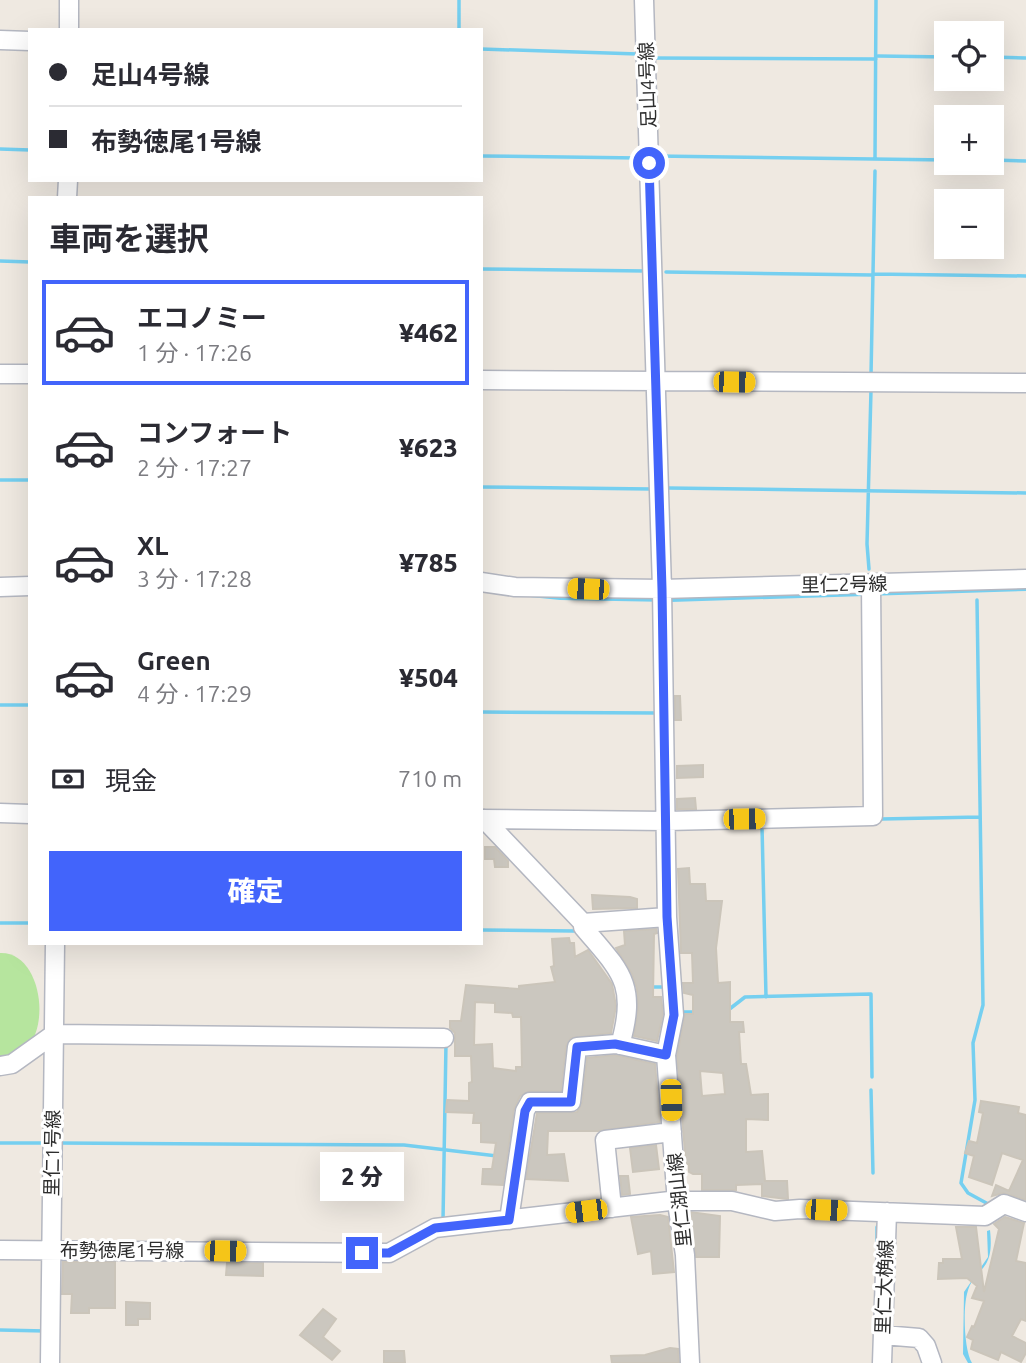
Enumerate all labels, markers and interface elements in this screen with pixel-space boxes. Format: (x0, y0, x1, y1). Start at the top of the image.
map controls (934, 21, 1004, 259)
button: locate (934, 21, 1004, 91)
street label: 足山4号線 (634, 41, 660, 129)
text: 足山4号線 (91, 60, 210, 89)
button: + (934, 105, 1004, 175)
text: 布勢徳尾1号線 (91, 127, 262, 156)
route start (633, 147, 665, 179)
button: − (934, 189, 1004, 259)
text: 車両を選択 (49, 220, 209, 256)
icon: car (53, 301, 116, 364)
text: エコノミー (137, 303, 267, 332)
text: ¥462 (399, 318, 458, 347)
text: 1 分 · 17:26 (137, 340, 252, 365)
car (713, 371, 756, 393)
icon: car (53, 416, 116, 479)
text: コンフォート (137, 418, 292, 447)
text: ¥623 (399, 433, 458, 462)
text: 2 分 · 17:27 (137, 455, 252, 480)
icon: car (53, 531, 116, 594)
text: XL (137, 531, 168, 560)
text: ¥785 (399, 548, 458, 577)
text: 3 分 · 17:28 (137, 566, 252, 591)
street label: 里仁2号線 (800, 572, 888, 596)
car (567, 578, 610, 600)
icon: car (53, 646, 116, 709)
text: Green (137, 646, 211, 675)
text: ¥504 (399, 663, 458, 692)
text: 4 分 · 17:29 (137, 681, 252, 706)
icon: cash (49, 760, 87, 798)
text: 現金 (105, 766, 157, 795)
text: 710 m (398, 766, 462, 791)
car (723, 808, 766, 830)
button: 確定 (49, 851, 462, 931)
car (660, 1079, 683, 1121)
street label: 里仁1号線 (40, 1109, 64, 1197)
callout: 2 分 (320, 1152, 404, 1200)
street label: 里仁湖山線 (663, 1152, 695, 1248)
text: 2 分 (341, 1164, 383, 1189)
car (564, 1198, 609, 1224)
car (805, 1199, 848, 1221)
route end (346, 1237, 378, 1269)
street label: 布勢徳尾1号線 (60, 1239, 184, 1261)
street label: 里仁大桷線 (871, 1239, 897, 1335)
car (204, 1240, 247, 1262)

